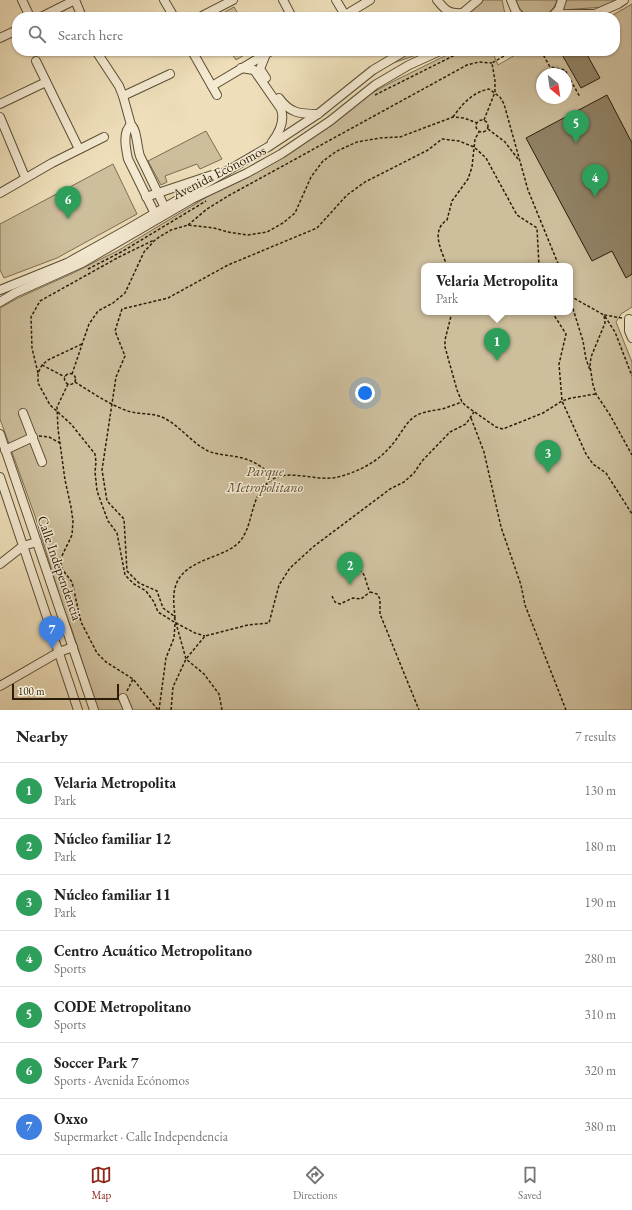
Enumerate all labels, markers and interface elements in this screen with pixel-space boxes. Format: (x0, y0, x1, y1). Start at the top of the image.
search box (12, 12, 620, 56)
icon: search (26, 23, 48, 45)
text: Search here (58, 25, 123, 44)
north arrow (536, 68, 572, 104)
pin: 5 (563, 110, 589, 143)
street label: Avenida Ecónomos (168, 140, 269, 204)
pin: 4 (582, 164, 608, 197)
pin: 6 (55, 186, 81, 219)
popup (421, 263, 573, 315)
text: Velaria Metropolita (436, 271, 558, 290)
text: Park (436, 290, 458, 307)
pin: 1 (484, 328, 510, 361)
your location (355, 383, 375, 403)
pin: 3 (535, 440, 561, 473)
park label: Parque Metropolitano (226, 462, 304, 496)
street label: Calle Independencia (34, 513, 87, 623)
pin: 2 (337, 552, 363, 585)
pin: 7 (39, 616, 65, 649)
scale bar (12, 682, 119, 701)
text: 100 m (18, 684, 45, 698)
text: Nearby (16, 725, 68, 747)
text: 7 results (575, 728, 616, 745)
text: Velaria Metropolita (54, 773, 176, 792)
text: 1 (26, 782, 32, 799)
text: 130 m (585, 782, 616, 799)
text: Park (54, 792, 76, 809)
text: Núcleo familiar 12 (54, 829, 171, 848)
text: 2 (26, 838, 32, 855)
text: 180 m (585, 838, 616, 855)
text: Park (54, 848, 76, 865)
text: Núcleo familiar 11 (54, 885, 171, 904)
text: 3 (26, 894, 32, 911)
text: 190 m (585, 894, 616, 911)
text: Park (54, 904, 76, 921)
text: Centro Acuático Metropolitano (54, 941, 252, 960)
text: 4 (26, 950, 32, 967)
text: 280 m (585, 950, 616, 967)
text: Sports (54, 960, 86, 977)
text: CODE Metropolitano (54, 997, 191, 1016)
text: 5 (26, 1006, 32, 1023)
text: 310 m (585, 1006, 616, 1023)
text: Sports (54, 1016, 86, 1033)
text: Soccer Park 7 (54, 1053, 139, 1072)
text: 6 (26, 1062, 32, 1079)
text: 320 m (585, 1062, 616, 1079)
text: Sports · Avenida Ecónomos (54, 1072, 189, 1089)
text: Oxxo (54, 1109, 88, 1128)
text: 7 (26, 1118, 32, 1135)
text: 380 m (585, 1118, 616, 1135)
text: Supermarket · Calle Independencia (54, 1128, 228, 1145)
tab: Map (90, 1164, 112, 1202)
tab: Directions (293, 1164, 337, 1202)
tab: Saved (518, 1164, 542, 1202)

